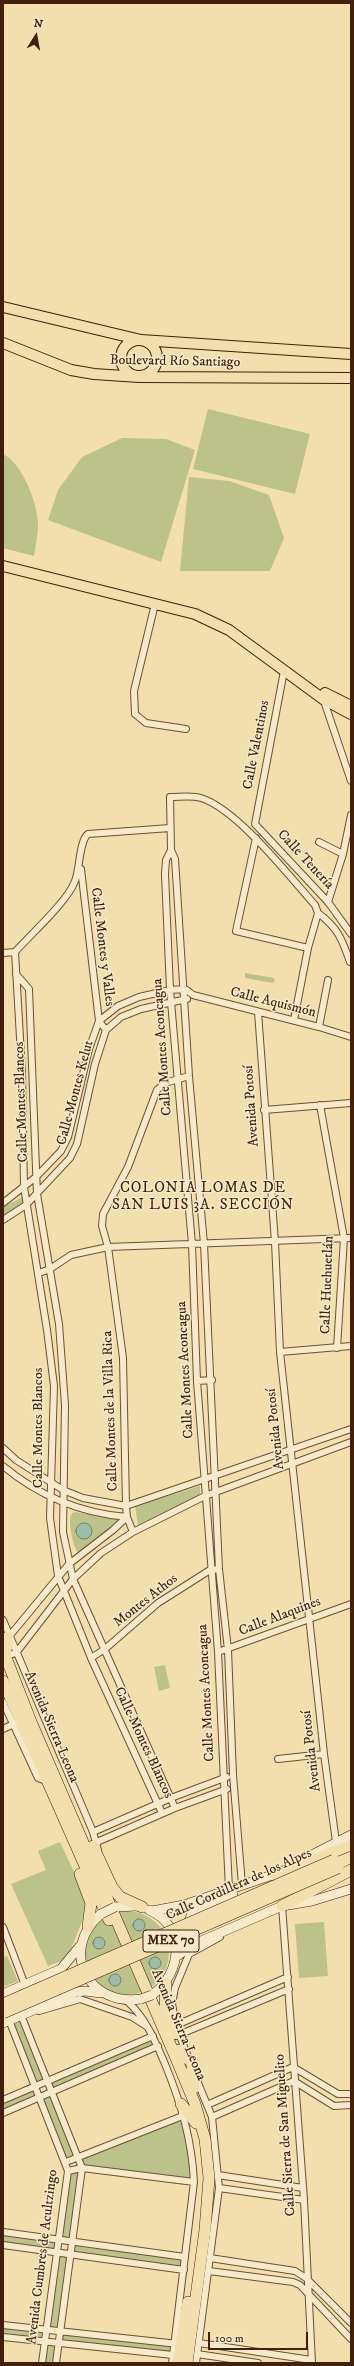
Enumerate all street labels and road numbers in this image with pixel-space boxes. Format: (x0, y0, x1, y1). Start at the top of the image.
street label: Boulevard Río Santiago (110, 352, 240, 372)
street label: Calle Valentinos (240, 699, 274, 791)
street label: Calle Tenería (273, 827, 337, 893)
street label: Calle Montes y Valles (86, 887, 118, 1007)
street label: Calle Montes Aconcagua (150, 978, 176, 1116)
street label: Calle Aquismón (228, 984, 318, 1022)
street label: Calle Montes Kelut (54, 1039, 98, 1147)
street label: Calle Montes Blancos (11, 1041, 33, 1163)
street label: Avenida Potosí (241, 1065, 263, 1147)
street label: Calle Huehuetlán (318, 1236, 338, 1334)
street label: Calle Montes Aconcagua (174, 1301, 198, 1439)
street label: Calle Montes de la Villa Rica (100, 1330, 122, 1492)
street label: Calle Montes Blancos (31, 1368, 47, 1488)
street label: Avenida Potosí (263, 1388, 289, 1470)
street label: Montes Athos (111, 1571, 181, 1631)
street label: Calle Alaquines (237, 1594, 323, 1640)
street label: Calle Montes Aconcagua (195, 1624, 219, 1762)
street label: Avenida Sierra Leona (20, 1669, 82, 1785)
street label: Calle Montes Blancos (110, 1685, 176, 1801)
street label: Avenida Potosí (299, 1709, 325, 1793)
street label: Calle Cordillera de los Alpes (164, 1845, 314, 1925)
road number: MEX 70 (143, 1930, 199, 1952)
street label: Avenida Sierra Leona (147, 1967, 209, 2083)
street label: Calle Sierra de San Miguelito (272, 2053, 300, 2217)
street label: Avenida Cumbres de Acultzingo (24, 2169, 62, 2345)

